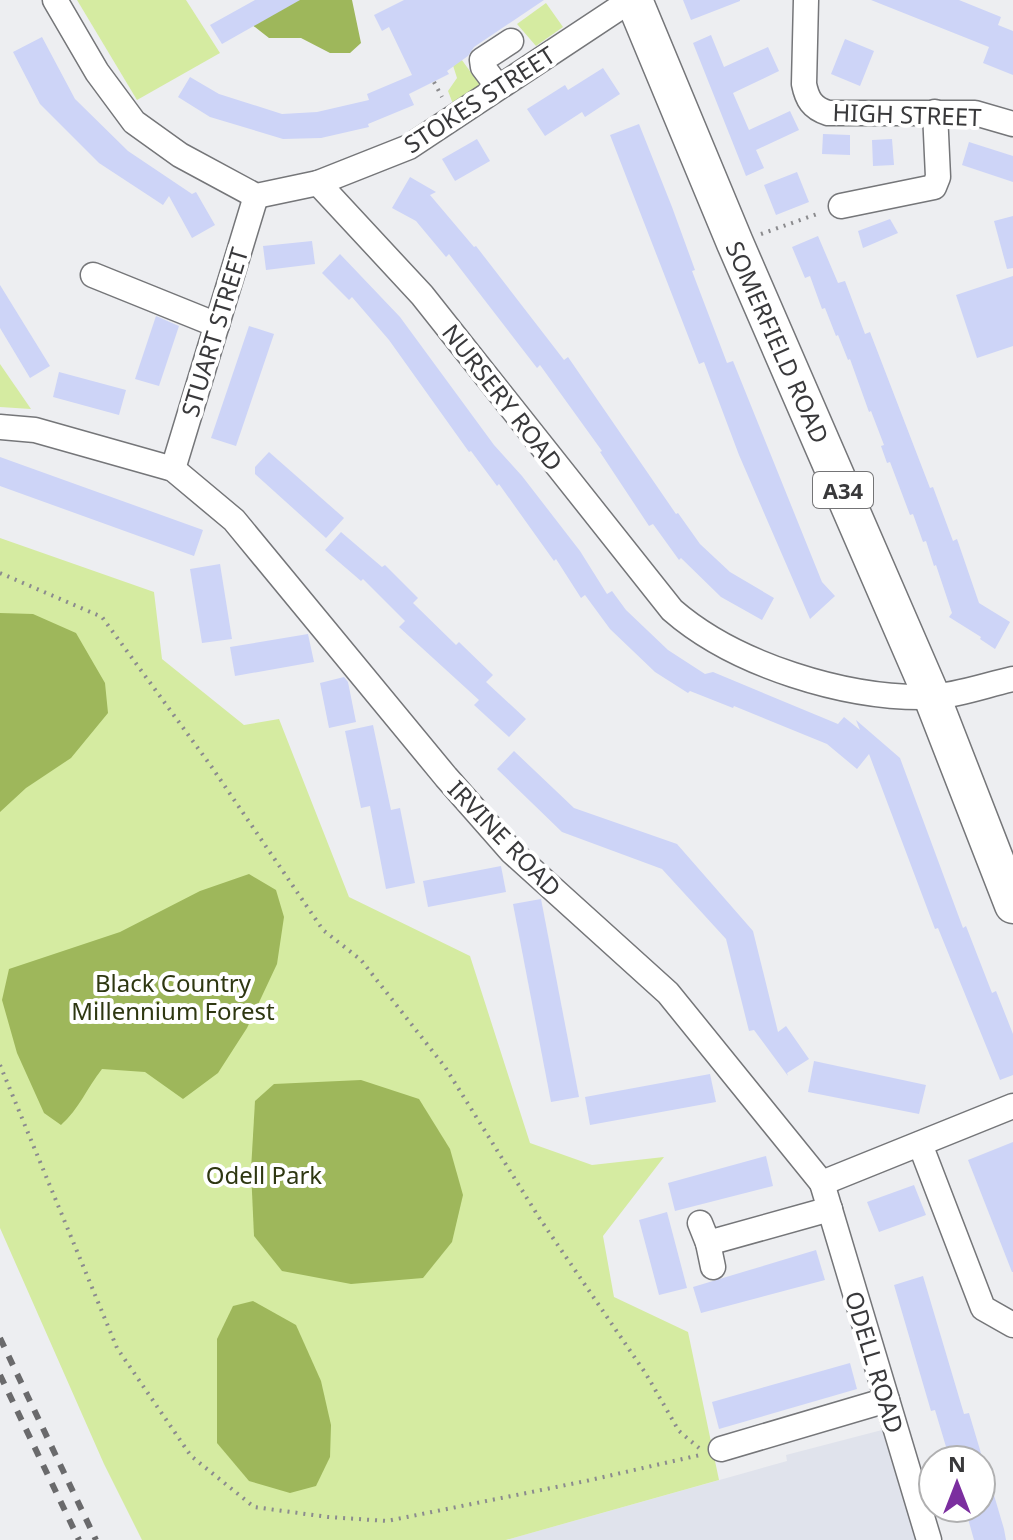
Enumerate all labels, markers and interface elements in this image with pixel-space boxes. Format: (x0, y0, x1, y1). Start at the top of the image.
street label: STOKES STREET (397, 37, 561, 160)
street label: HIGH STREET (832, 95, 983, 133)
street label: SOMERFIELD ROAD (719, 236, 837, 448)
street label: STUART STREET (173, 243, 256, 421)
street label: NURSERY ROAD (435, 317, 571, 477)
road number: A34 (813, 472, 873, 508)
street label: IRVINE ROAD (441, 773, 569, 903)
park label: Black Country Millennium Forest (71, 966, 275, 1027)
park label: Odell Park (206, 1158, 322, 1191)
street label: ODELL ROAD (838, 1287, 912, 1437)
north arrow (917, 1444, 997, 1524)
text: N (948, 1448, 966, 1478)

